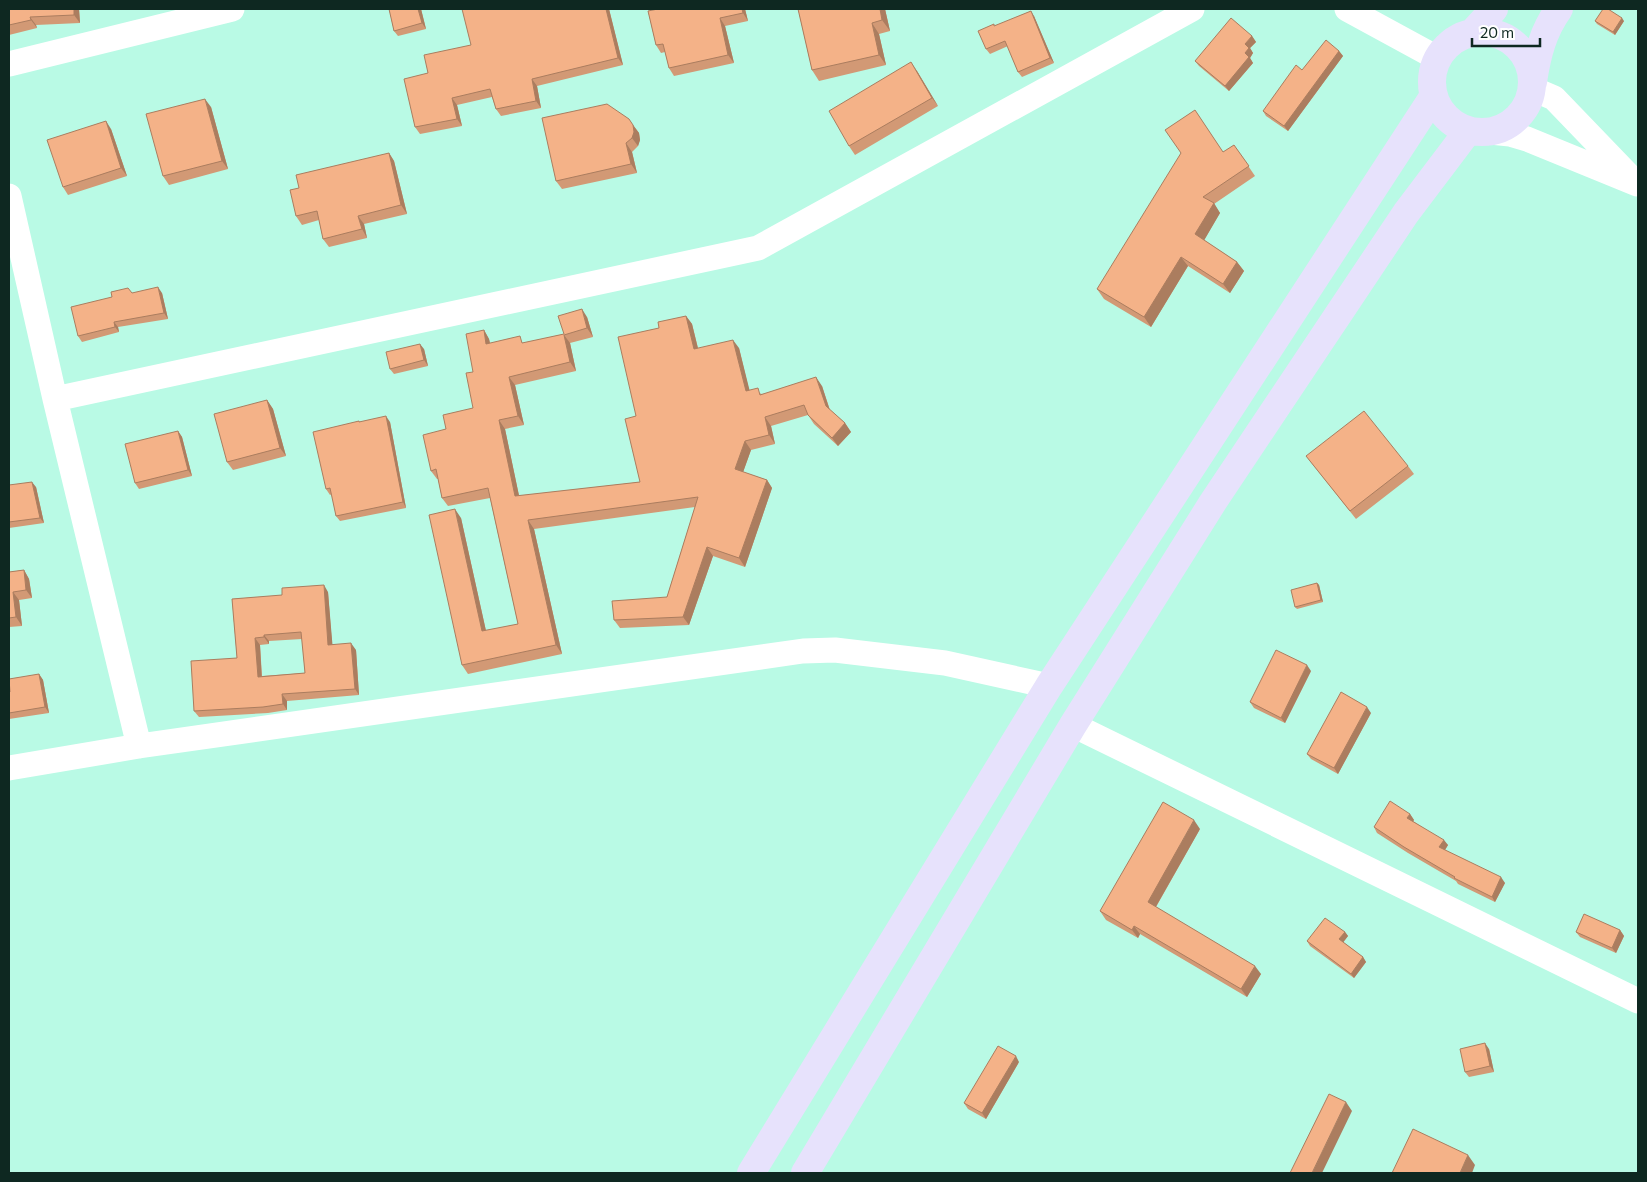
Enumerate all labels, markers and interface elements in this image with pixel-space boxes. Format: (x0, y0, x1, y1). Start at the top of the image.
scale bar (1472, 15, 1540, 47)
text: 20 m (1480, 23, 1514, 41)

